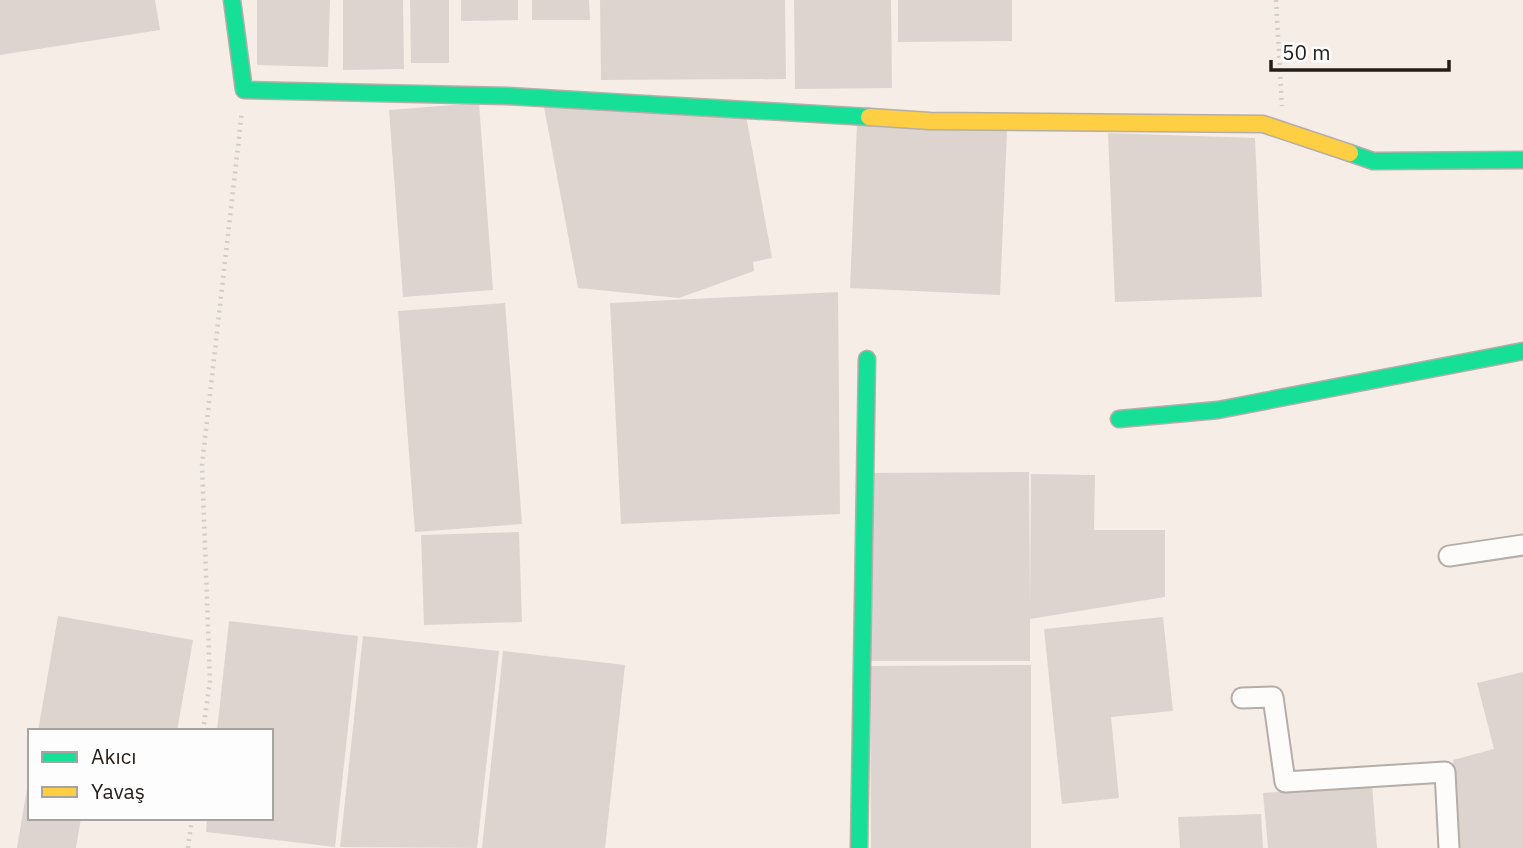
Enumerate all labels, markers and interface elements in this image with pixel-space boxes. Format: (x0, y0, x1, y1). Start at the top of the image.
scale bar (1271, 28, 1450, 72)
text: 50 m (1282, 38, 1331, 66)
legend (28, 729, 273, 820)
text: Akıcı (91, 742, 137, 770)
text: Yavaş (91, 777, 145, 805)

